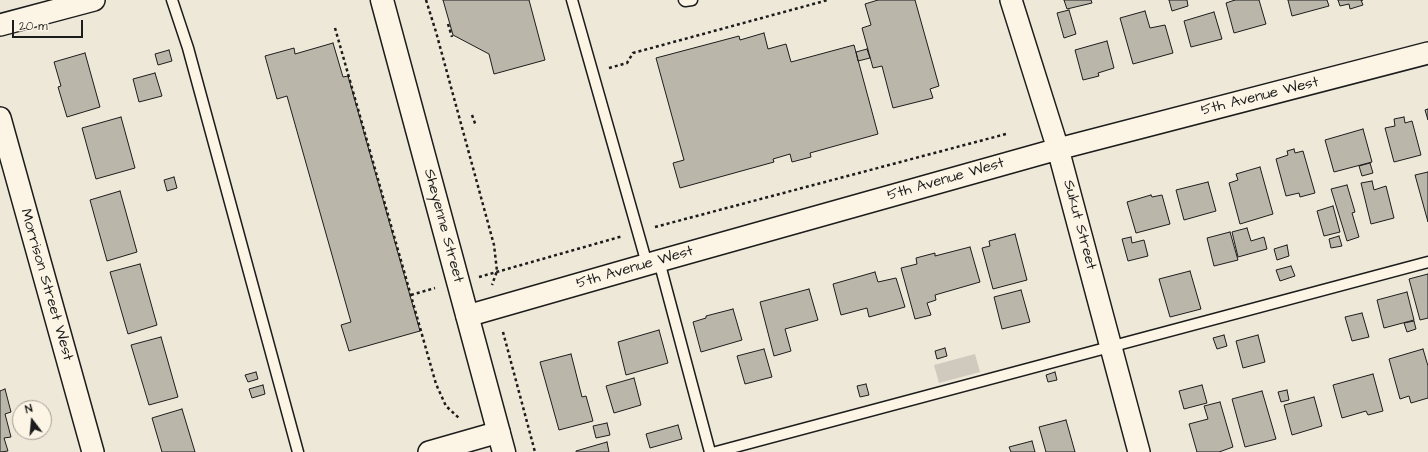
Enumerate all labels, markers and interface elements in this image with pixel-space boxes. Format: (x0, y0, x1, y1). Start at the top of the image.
scale bar (14, 12, 85, 38)
text: 20 m (19, 18, 48, 35)
street label: 5th Avenue West (1199, 74, 1321, 120)
street label: 5th Avenue West (886, 155, 1006, 205)
street label: Sheyenne Street (419, 167, 467, 285)
street label: Sukut Street (1058, 178, 1100, 272)
street label: Morrison Street West (16, 207, 76, 363)
street label: 5th Avenue West (575, 243, 695, 293)
north arrow (12, 400, 52, 440)
text: N (23, 401, 34, 417)

